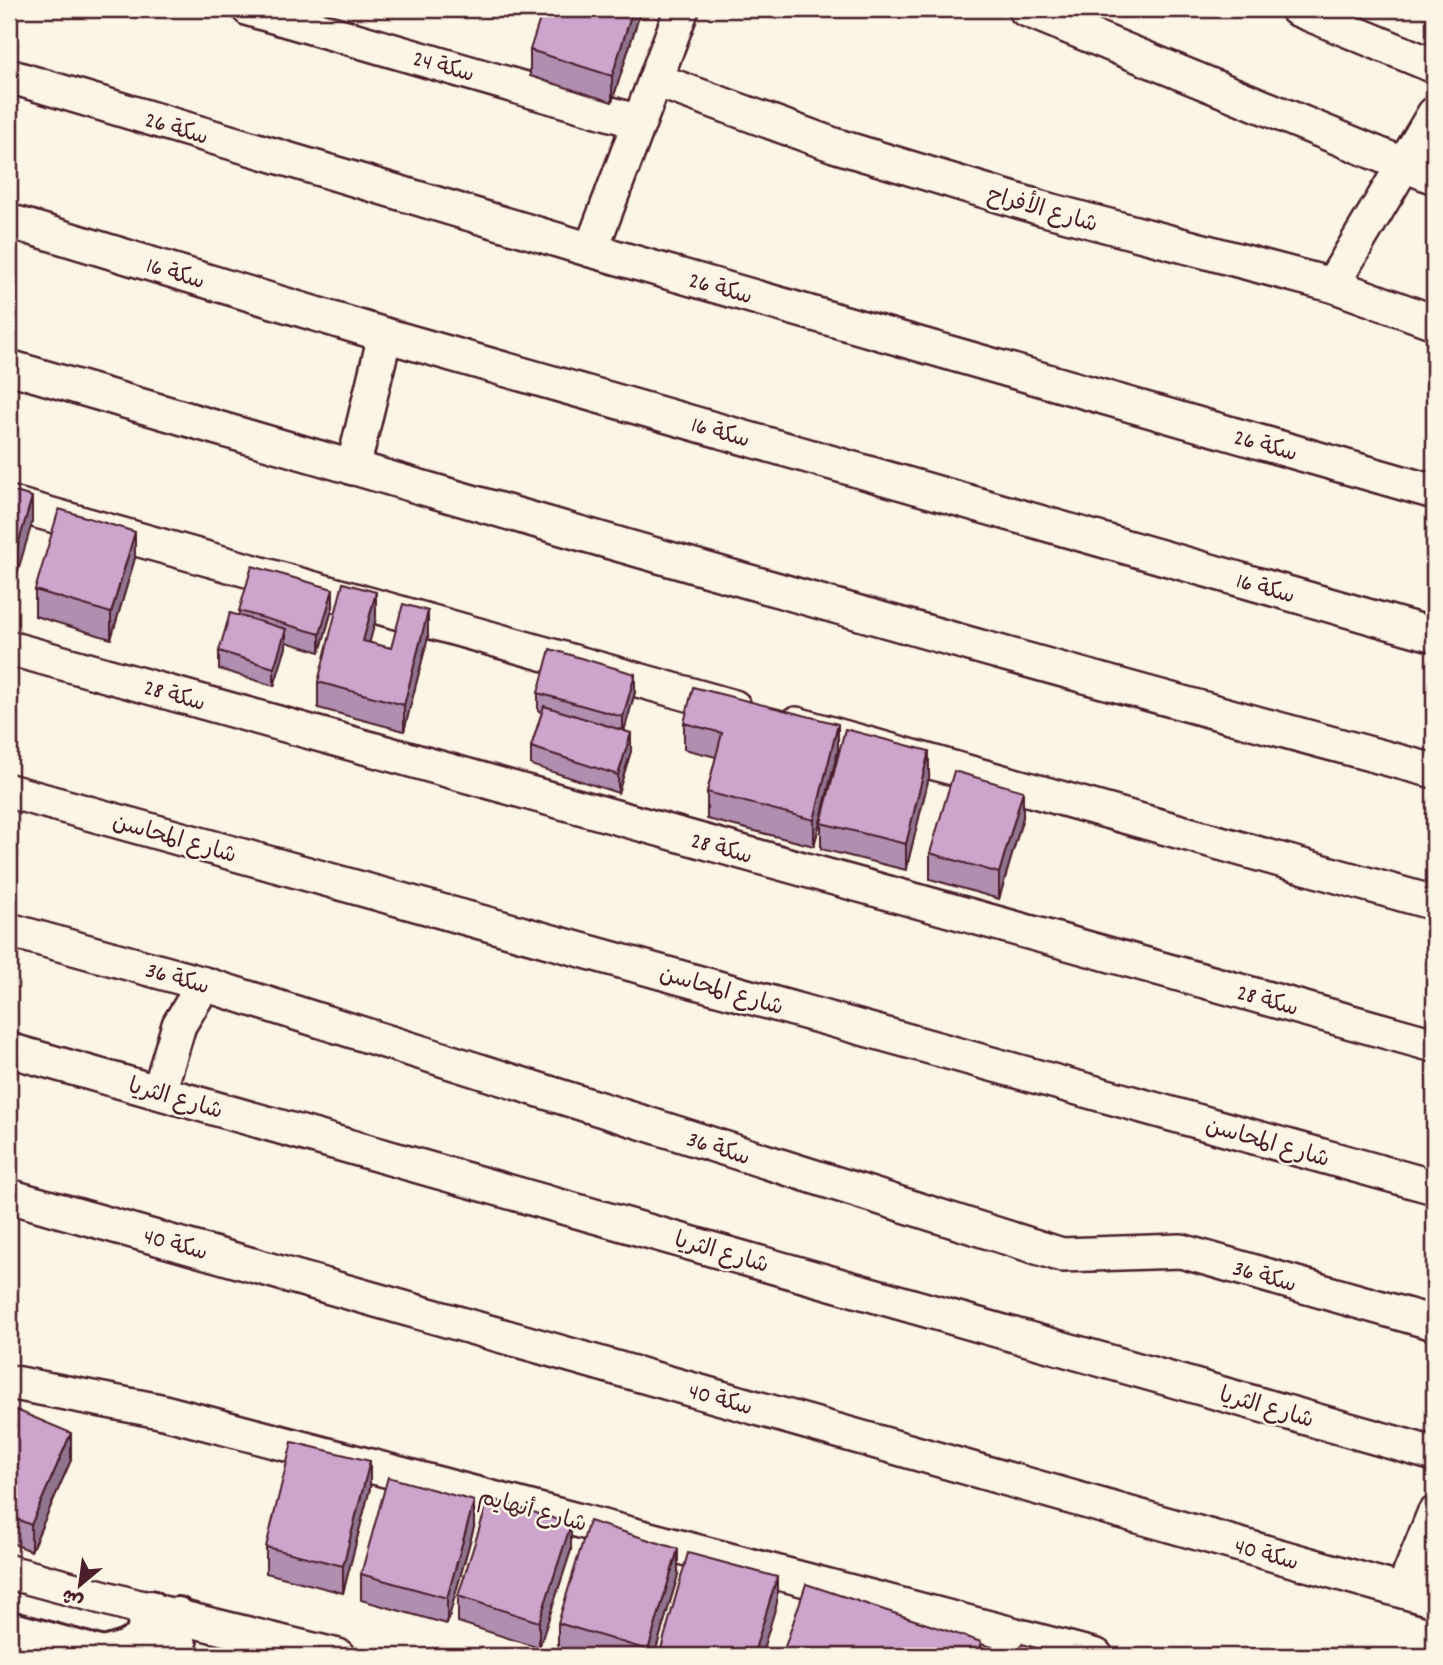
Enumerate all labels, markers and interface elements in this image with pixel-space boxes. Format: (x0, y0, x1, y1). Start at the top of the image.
street label: سكة 24 (408, 44, 478, 93)
street label: سكة 26 (140, 105, 212, 156)
street label: شارع الأفراح (983, 177, 1102, 243)
street label: سكة 16 (142, 251, 208, 300)
street label: سكة 26 (684, 266, 756, 315)
street label: سكة 16 (687, 410, 753, 458)
street label: سكة 26 (1229, 423, 1301, 472)
street label: سكة 16 (1232, 566, 1298, 614)
street label: سكة 28 (139, 673, 209, 722)
street label: شارع المحاسن (108, 807, 240, 874)
street label: سكة 28 (686, 826, 756, 875)
street label: سكة 36 (141, 956, 213, 1005)
street label: شارع المحاسن (655, 959, 787, 1026)
street label: سكة 28 (1232, 978, 1302, 1027)
street label: شارع الثريا (124, 1071, 226, 1130)
street label: شارع المحاسن (1201, 1111, 1333, 1178)
street label: سكة 36 (682, 1125, 754, 1176)
street label: سكة 40 (139, 1221, 211, 1271)
street label: شارع الثريا (670, 1225, 772, 1284)
street label: سكة 36 (1228, 1254, 1300, 1303)
street label: سكة 40 (684, 1376, 756, 1426)
street label: شارع الثريا (1215, 1380, 1317, 1439)
street label: شارع أنهايم (474, 1481, 590, 1543)
street label: سكة 40 (1230, 1531, 1302, 1581)
north arrow (46, 1550, 116, 1620)
text: ش (58, 1580, 89, 1614)

